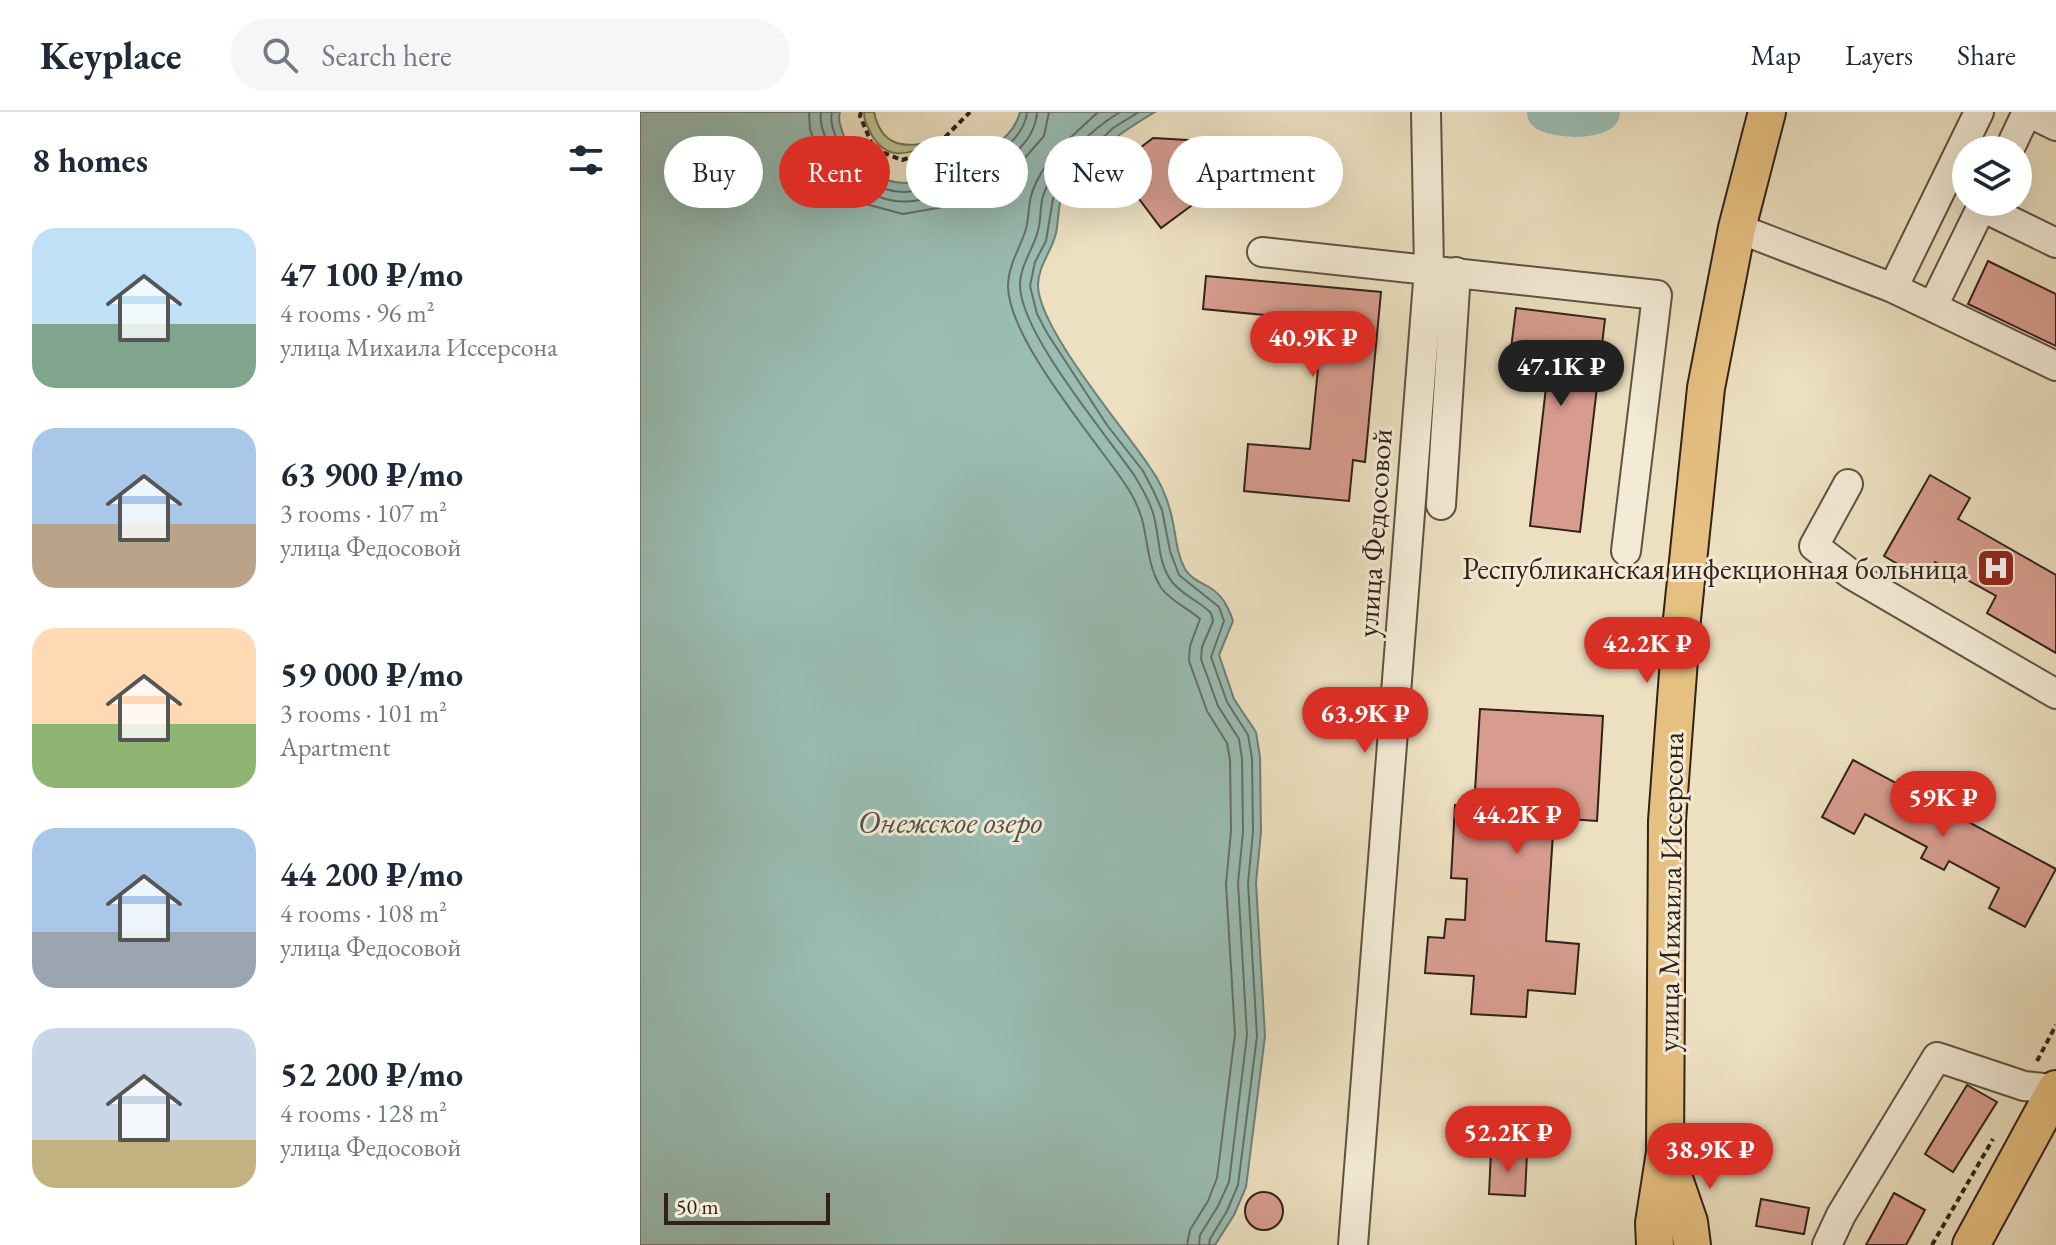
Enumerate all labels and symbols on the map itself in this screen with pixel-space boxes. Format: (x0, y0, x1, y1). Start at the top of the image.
pin: 40.9K ₽ (1239, 311, 1387, 379)
pin: 47.1K ₽ (1487, 340, 1635, 408)
street label: улица Федосовой (1347, 427, 1401, 639)
hospital icon: Республиканская инфекционная больница (1975, 547, 2017, 589)
place label: Республиканская инфекционная больница (1462, 549, 1968, 588)
pin: 42.2K ₽ (1573, 617, 1721, 685)
pin: 63.9K ₽ (1291, 687, 1439, 755)
street label: улица Михаила Иссерсона (1648, 732, 1692, 1052)
pin: 59K ₽ (1887, 771, 1999, 839)
pin: 44.2K ₽ (1443, 788, 1591, 856)
water label: Онежское озеро (858, 801, 1042, 843)
pin: 52.2K ₽ (1434, 1106, 1582, 1174)
pin: 38.9K ₽ (1636, 1123, 1784, 1191)
scale bar (664, 1189, 830, 1225)

